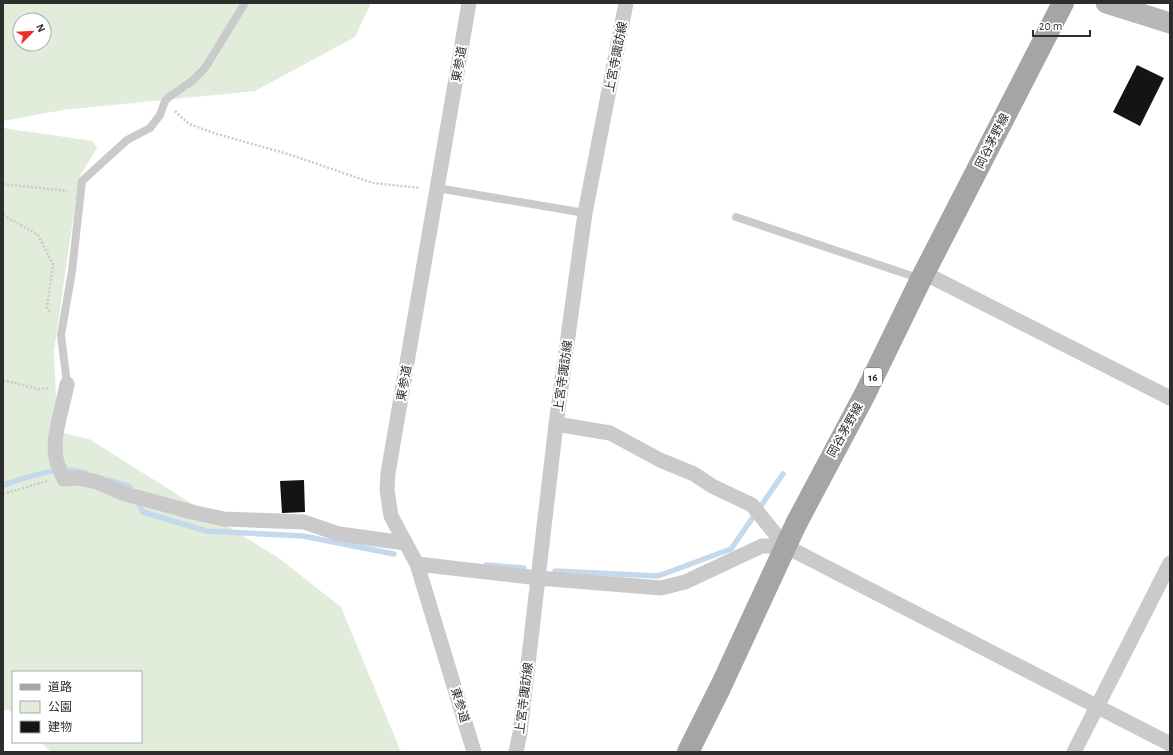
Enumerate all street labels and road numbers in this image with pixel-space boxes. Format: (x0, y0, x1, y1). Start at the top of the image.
street label: 上宮寺諏訪線 (602, 20, 629, 93)
street label: 東参道 (449, 45, 468, 83)
street label: 岡谷茅野線 (972, 111, 1011, 170)
street label: 上宮寺諏訪線 (551, 339, 574, 412)
street label: 東参道 (394, 364, 413, 402)
road number: 16 (864, 368, 882, 386)
street label: 岡谷茅野線 (824, 400, 865, 459)
street label: 上宮寺諏訪線 (513, 661, 534, 734)
street label: 東参道 (449, 686, 472, 724)

